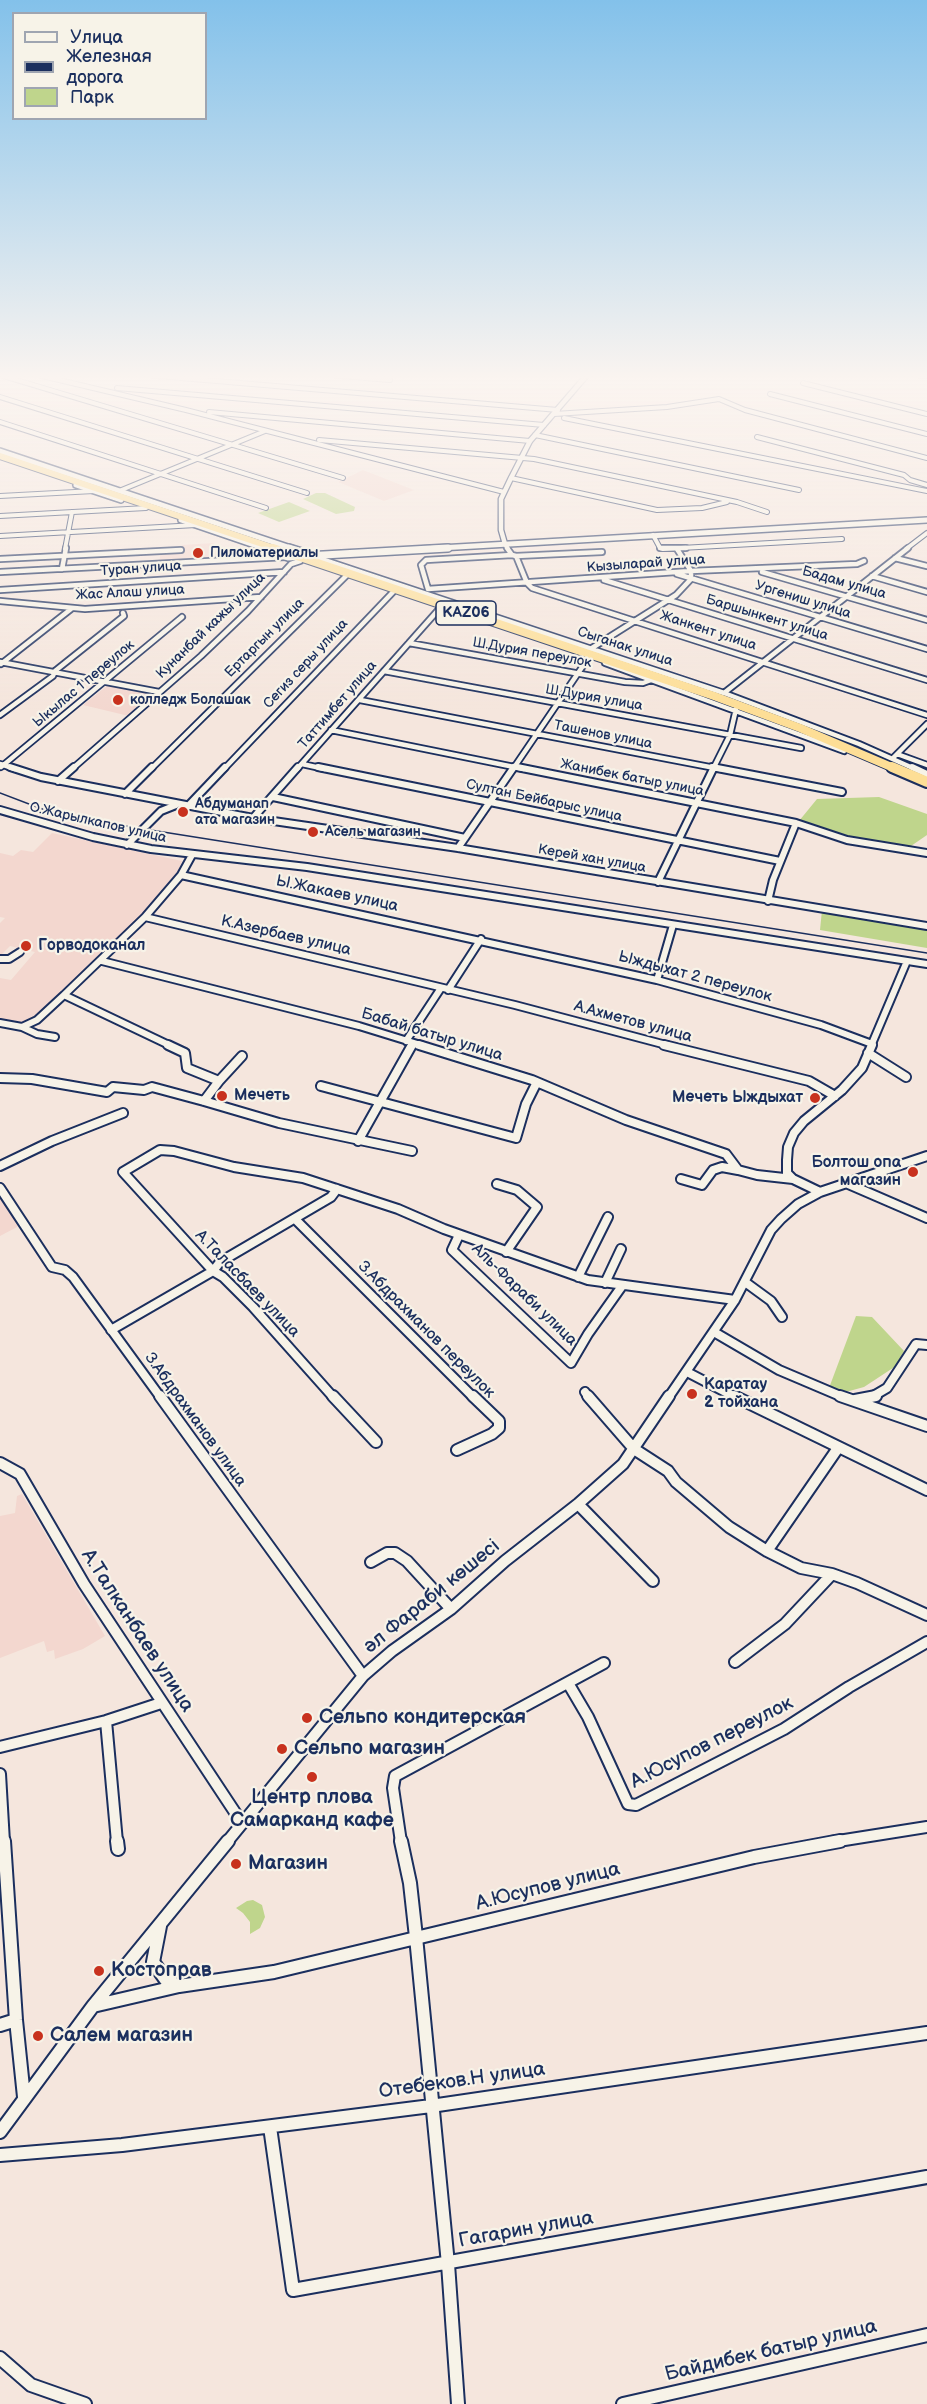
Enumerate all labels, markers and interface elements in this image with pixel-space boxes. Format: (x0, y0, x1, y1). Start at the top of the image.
legend (12, 12, 207, 120)
text: Улица (70, 27, 123, 48)
text: Железная дорога (66, 46, 152, 88)
text: Парк (70, 87, 114, 108)
place label: Пиломатериалы (210, 545, 318, 561)
marker: Пиломатериалы (191, 546, 205, 560)
street label: Кызыларай улица (586, 551, 706, 577)
street label: Туран улица (100, 558, 182, 580)
street label: Бадам улица (800, 563, 888, 603)
street label: Кунанбай кажы улица (153, 570, 269, 682)
street label: Ургениш улица (753, 577, 853, 623)
street label: Жас Алаш улица (75, 582, 185, 604)
street label: Баршынкент улица (704, 591, 830, 645)
street label: Ертаргын улица (222, 595, 308, 681)
road number: KАZ06 (436, 601, 496, 625)
street label: Жанкент улица (658, 607, 758, 655)
street label: Сегиз серы улица (260, 616, 352, 712)
street label: Сыганак улица (575, 624, 675, 670)
street label: Ш.Дурия переулок (471, 634, 593, 672)
street label: Ыкылас 1 переулок (30, 637, 138, 731)
street label: Таттимбет улица (295, 658, 381, 752)
street label: Ш.Дурия улица (544, 681, 644, 715)
place label: колледж Болашак (130, 692, 251, 708)
marker: колледж Болашак (111, 693, 125, 707)
street label: Ташенов улица (552, 717, 654, 753)
street label: Жанибек батыр улица (559, 756, 705, 800)
street label: Султан Бейбарыс улица (465, 776, 623, 826)
place label: Абдуманап ата магазин (195, 796, 275, 828)
street label: О.Жарылкапов улица (28, 799, 168, 847)
marker: Абдуманап ата магазин (176, 805, 190, 819)
place label: Асель магазин (325, 824, 421, 840)
marker: Асель магазин (306, 825, 320, 839)
street label: Керей хан улица (537, 841, 647, 877)
street label: Ы.Жакаев улица (274, 872, 400, 916)
street label: К.Азербаев улица (219, 912, 353, 960)
place label: Горводоканал (38, 936, 146, 956)
marker: Горводоканал (19, 939, 33, 953)
street label: Ыждыхат 2 переулок (616, 947, 774, 1007)
street label: А.Ахметов улица (572, 997, 694, 1047)
street label: Бабай батыр улица (359, 1004, 505, 1066)
place label: Мечеть (234, 1086, 290, 1106)
place label: Мечеть Ыждыхат (672, 1088, 803, 1108)
marker: Мечеть (215, 1089, 229, 1103)
marker: Мечеть Ыждыхат (808, 1091, 822, 1105)
place label: Болтош опа магазин (811, 1153, 901, 1191)
marker: Болтош опа магазин (906, 1165, 920, 1179)
street label: А.Таласбаев улица (191, 1226, 303, 1342)
street label: Аль-Фараби улица (467, 1240, 581, 1350)
street label: З.Абдрахманов переулок (353, 1257, 499, 1403)
street label: З.Абдрахманов улица (140, 1349, 250, 1491)
place label: Каратау 2 тойхана (704, 1375, 778, 1413)
marker: Каратау 2 тойхана (685, 1387, 699, 1401)
street label: әл Фараби көшесі (359, 1535, 505, 1659)
street label: А.Талканбаев улица (75, 1545, 199, 1717)
street label: А.Юсупов переулок (627, 1692, 797, 1794)
place label: Сельпо кондитерская (319, 1706, 526, 1730)
marker: Сельпо кондитерская (300, 1711, 314, 1725)
place label: Сельпо магазин (294, 1737, 445, 1761)
marker: Сельпо магазин (275, 1742, 289, 1756)
marker: Центр плова Самарканд кафе (305, 1770, 319, 1784)
place label: Центр плова Самарканд кафе (230, 1786, 394, 1833)
place label: Магазин (248, 1852, 328, 1876)
marker: Магазин (229, 1857, 243, 1871)
street label: А.Юсупов улица (473, 1857, 623, 1917)
place label: Костоправ (111, 1959, 212, 1983)
marker: Костоправ (92, 1964, 106, 1978)
place label: Салем магазин (50, 2024, 193, 2048)
marker: Салем магазин (31, 2029, 45, 2043)
street label: Отебеков.Н улица (377, 2057, 547, 2105)
street label: Гагарин улица (457, 2206, 595, 2254)
street label: Байдибек батыр улица (663, 2315, 879, 2387)

